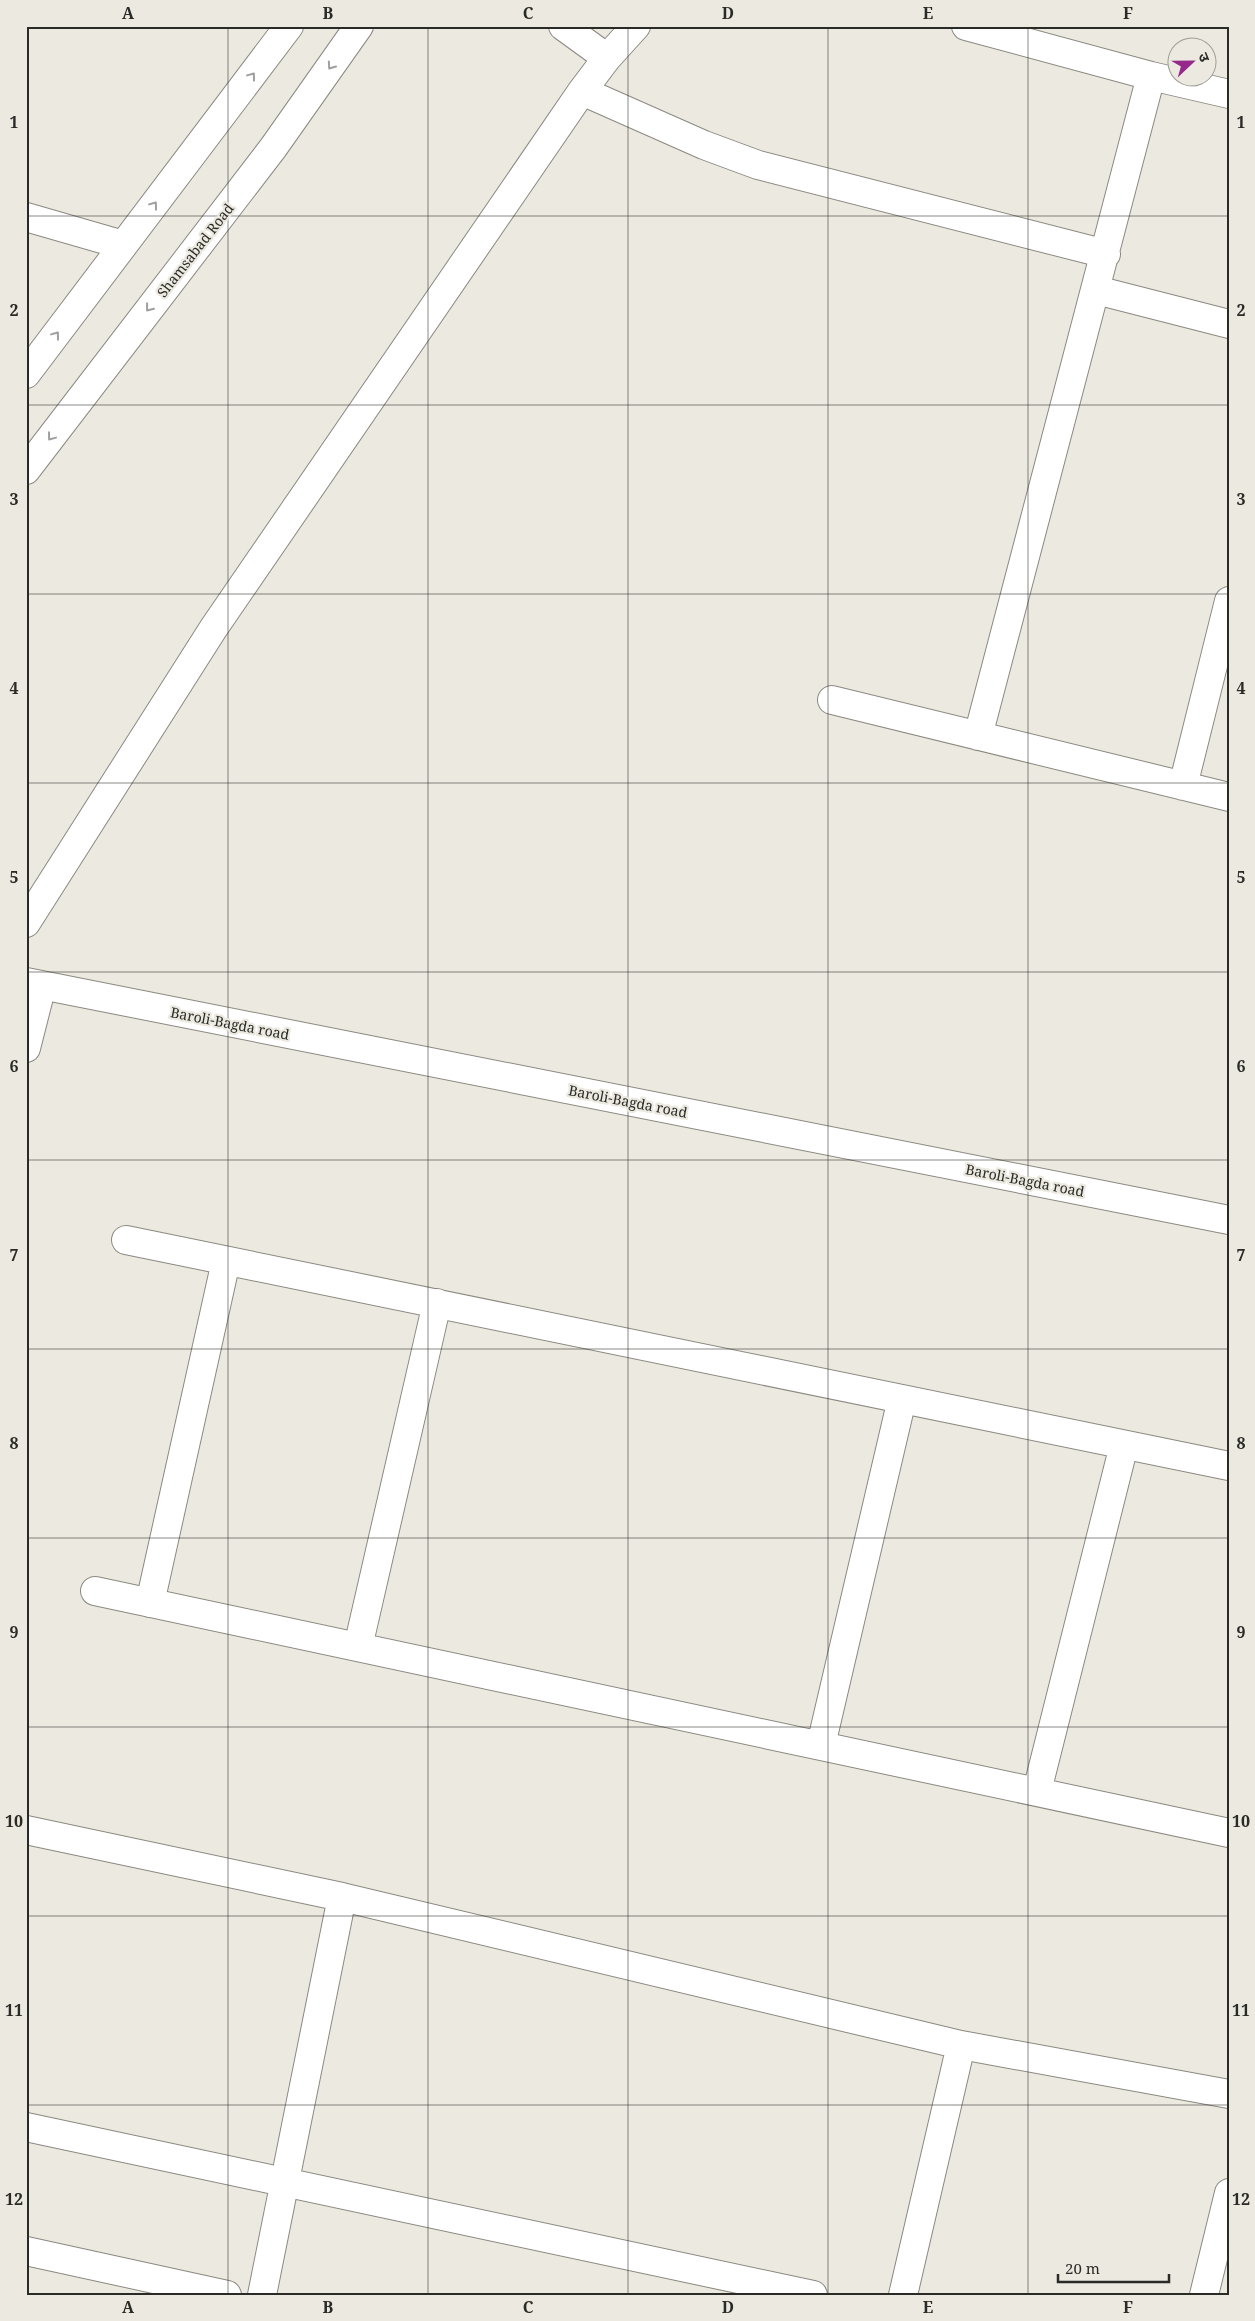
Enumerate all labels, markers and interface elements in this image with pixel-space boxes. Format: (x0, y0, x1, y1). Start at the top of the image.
text: A (122, 2, 135, 24)
text: B (323, 2, 334, 24)
text: C (523, 2, 534, 24)
text: D (722, 2, 734, 24)
text: E (923, 2, 933, 24)
text: F (1123, 2, 1133, 24)
north arrow (1168, 38, 1218, 88)
text: उ (1194, 50, 1215, 65)
one-way arrow (328, 60, 337, 70)
one-way arrow (246, 73, 254, 82)
text: 1 (9, 111, 19, 133)
text: 1 (1236, 111, 1246, 133)
street label: Shamsabad Road (152, 199, 238, 301)
one-way arrow (148, 202, 156, 211)
text: 2 (9, 299, 19, 321)
text: 2 (1236, 299, 1246, 321)
one-way arrow (147, 302, 155, 311)
one-way arrow (50, 332, 58, 341)
one-way arrow (48, 431, 56, 440)
text: 3 (9, 488, 19, 510)
text: 3 (1236, 488, 1246, 510)
text: 4 (9, 677, 19, 699)
text: 4 (1236, 677, 1246, 699)
text: 5 (9, 866, 19, 888)
text: 5 (1236, 866, 1246, 888)
street label: Baroli-Bagda road (169, 1002, 291, 1044)
text: 6 (9, 1055, 19, 1077)
text: 6 (1236, 1055, 1246, 1077)
street label: Baroli-Bagda road (567, 1080, 689, 1122)
street label: Baroli-Bagda road (964, 1159, 1086, 1201)
text: 7 (9, 1244, 19, 1266)
text: 7 (1236, 1244, 1246, 1266)
text: 8 (9, 1432, 19, 1454)
text: 8 (1236, 1432, 1246, 1454)
text: 9 (9, 1621, 19, 1643)
text: 9 (1236, 1621, 1246, 1643)
text: 10 (5, 1810, 23, 1832)
text: 10 (1232, 1810, 1250, 1832)
text: 11 (5, 1999, 23, 2021)
text: 11 (1232, 1999, 1250, 2021)
text: 12 (5, 2188, 23, 2210)
text: 12 (1232, 2188, 1250, 2210)
scale bar (1058, 2251, 1169, 2283)
text: 20 m (1065, 2258, 1100, 2278)
text: A (122, 2296, 135, 2318)
text: B (323, 2296, 334, 2318)
text: C (523, 2296, 534, 2318)
text: D (722, 2296, 734, 2318)
text: E (923, 2296, 933, 2318)
text: F (1123, 2296, 1133, 2318)

